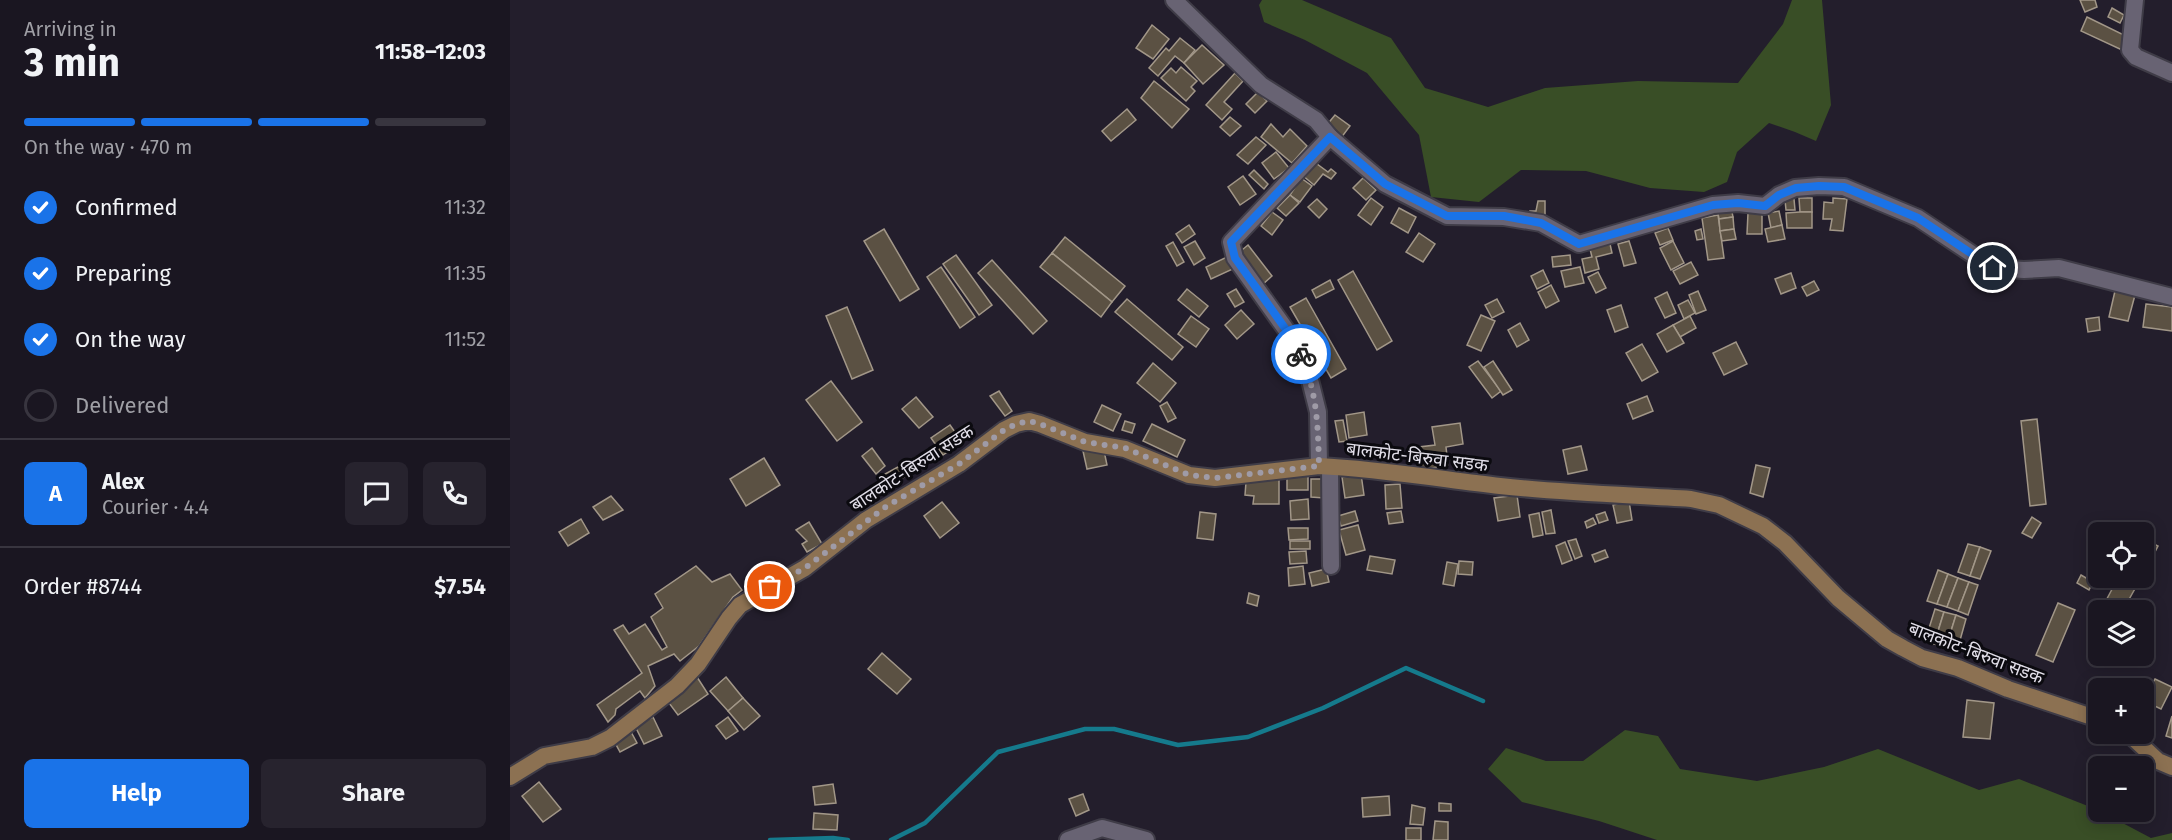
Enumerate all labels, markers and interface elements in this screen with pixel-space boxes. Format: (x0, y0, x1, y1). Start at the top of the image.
text: Arriving in (24, 17, 117, 41)
text: 11:58–12:03 (375, 38, 486, 65)
text: 3 min (24, 40, 120, 86)
text: On the way · 470 m (24, 135, 192, 159)
icon: check (24, 191, 57, 224)
text: Confirmed (75, 194, 178, 221)
text: 11:32 (444, 195, 486, 219)
pin (1967, 242, 2018, 293)
icon: home (1976, 251, 2009, 284)
icon: check (24, 257, 57, 290)
text: Preparing (75, 260, 171, 287)
text: 11:35 (444, 261, 486, 285)
icon: check (24, 323, 57, 356)
courier (1271, 324, 1331, 384)
text: On the way (75, 326, 186, 353)
text: 11:52 (444, 327, 486, 351)
icon: bike (1285, 338, 1318, 371)
text: Delivered (75, 392, 170, 419)
street label: बालकोट-बिरुवा सडक (846, 419, 979, 516)
street label: बालकोट-बिरुवा सडक (1345, 437, 1490, 477)
button: chat (345, 462, 408, 525)
button: phone (423, 462, 486, 525)
text: Alex (102, 468, 145, 495)
text: A (49, 480, 62, 507)
text: Courier · 4.4 (102, 495, 209, 519)
map controls (2088, 522, 2154, 822)
button: locate (2088, 522, 2154, 588)
pin (744, 561, 795, 612)
icon: bag (753, 570, 786, 603)
text: Order #8744 (24, 573, 142, 600)
text: $7.54 (434, 573, 486, 600)
button: layers (2088, 600, 2154, 666)
street label: बालकोट-बिरुवा सडक (1905, 617, 2048, 689)
button: + (2088, 678, 2154, 744)
button: − (2088, 756, 2154, 822)
button: Help (24, 759, 249, 828)
button: Share (261, 759, 486, 828)

